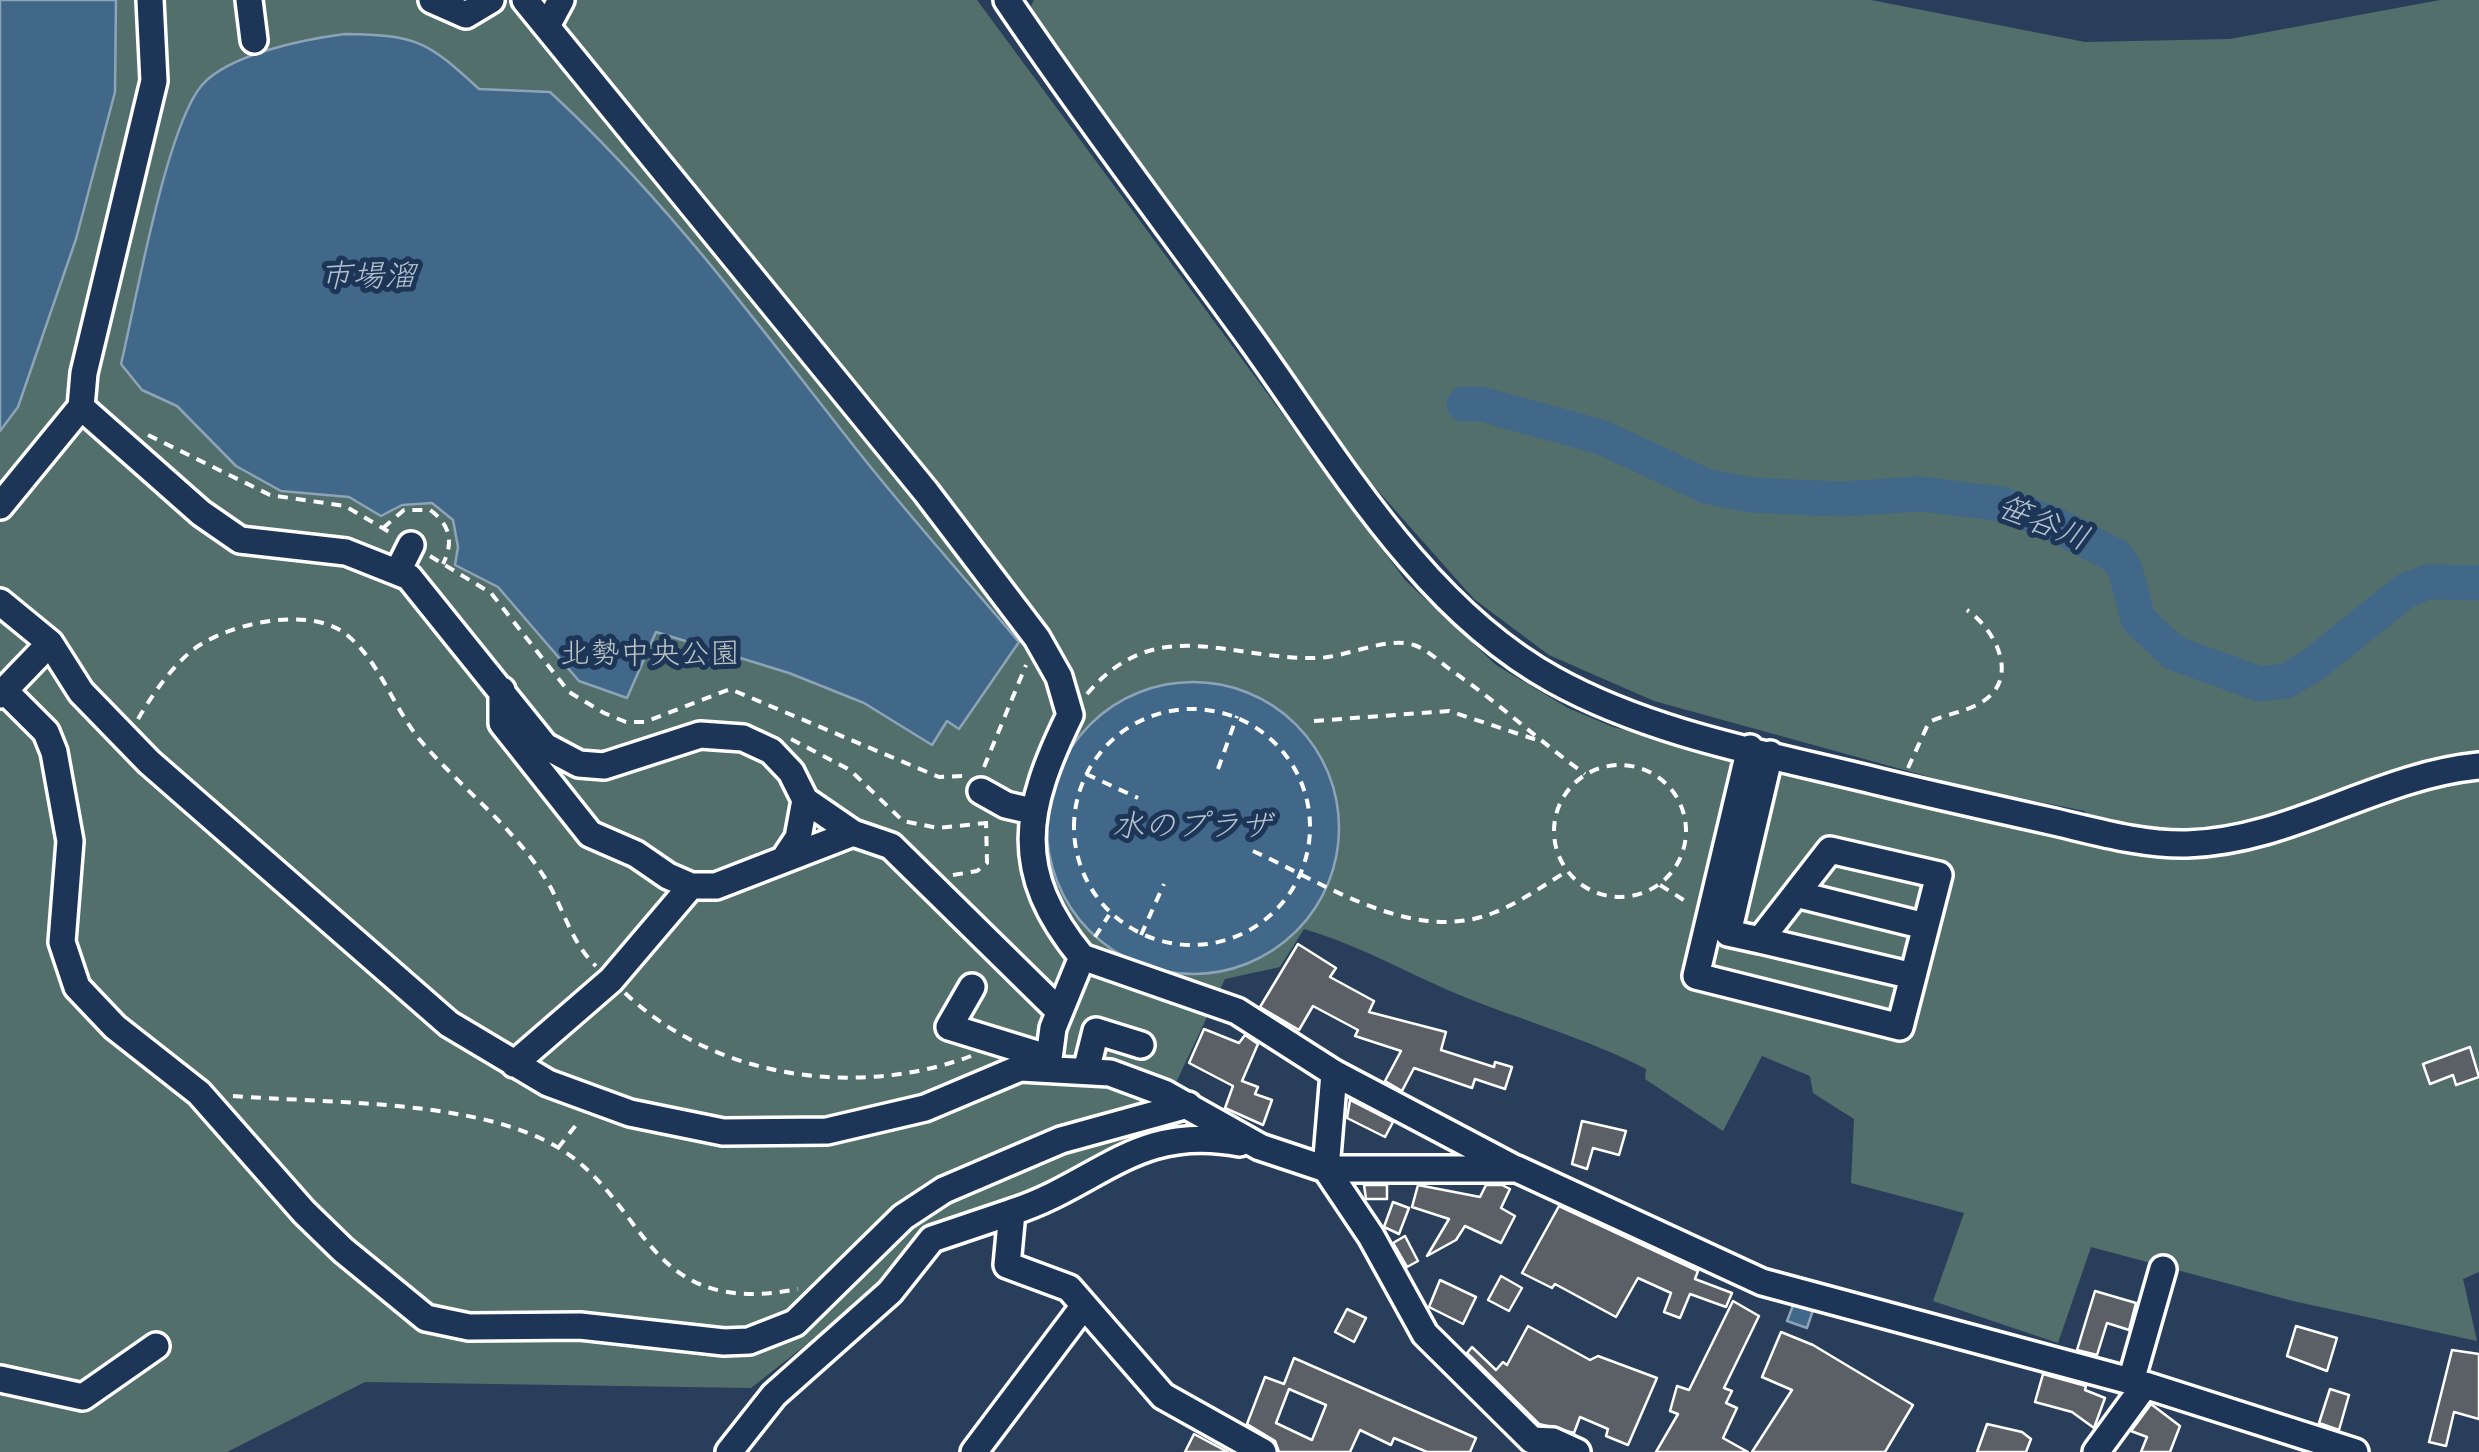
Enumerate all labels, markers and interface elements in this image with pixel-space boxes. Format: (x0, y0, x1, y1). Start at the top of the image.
water label: 市場溜 (320, 260, 416, 298)
water label: 笹谷川 (1990, 490, 2094, 562)
park label: 北勢中央公園 (560, 639, 740, 675)
water label: 水のプラザ (1112, 810, 1272, 848)

